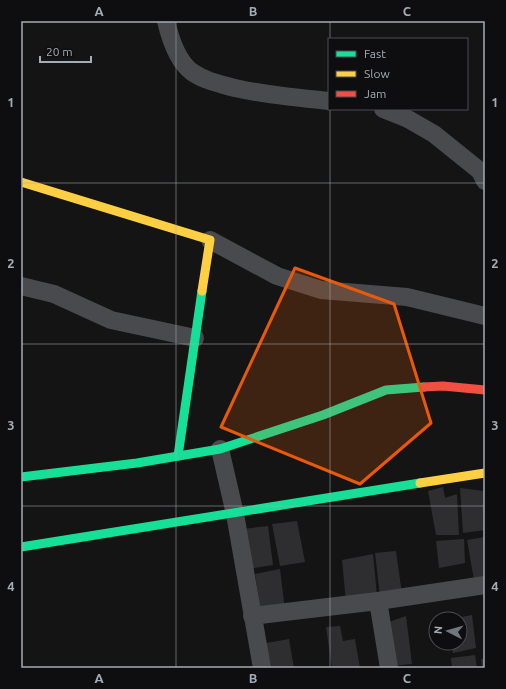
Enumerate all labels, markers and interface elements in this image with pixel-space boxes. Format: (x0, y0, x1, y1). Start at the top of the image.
text: A (94, 4, 104, 18)
text: B (249, 4, 258, 18)
text: C (403, 4, 412, 18)
scale bar (40, 38, 91, 64)
legend (328, 38, 468, 110)
text: 20 m (46, 45, 73, 58)
text: Fast (364, 47, 386, 60)
text: Slow (364, 67, 390, 80)
text: Jam (364, 87, 386, 100)
text: 1 (7, 95, 15, 109)
text: 1 (491, 95, 499, 109)
text: 2 (7, 256, 15, 270)
text: 2 (491, 256, 499, 270)
text: 3 (7, 418, 15, 432)
text: 3 (491, 418, 499, 432)
text: 4 (7, 579, 15, 593)
text: 4 (491, 579, 499, 593)
north arrow (428, 611, 468, 651)
text: N (432, 625, 444, 635)
text: A (94, 671, 104, 685)
text: B (249, 671, 258, 685)
text: C (403, 671, 412, 685)

